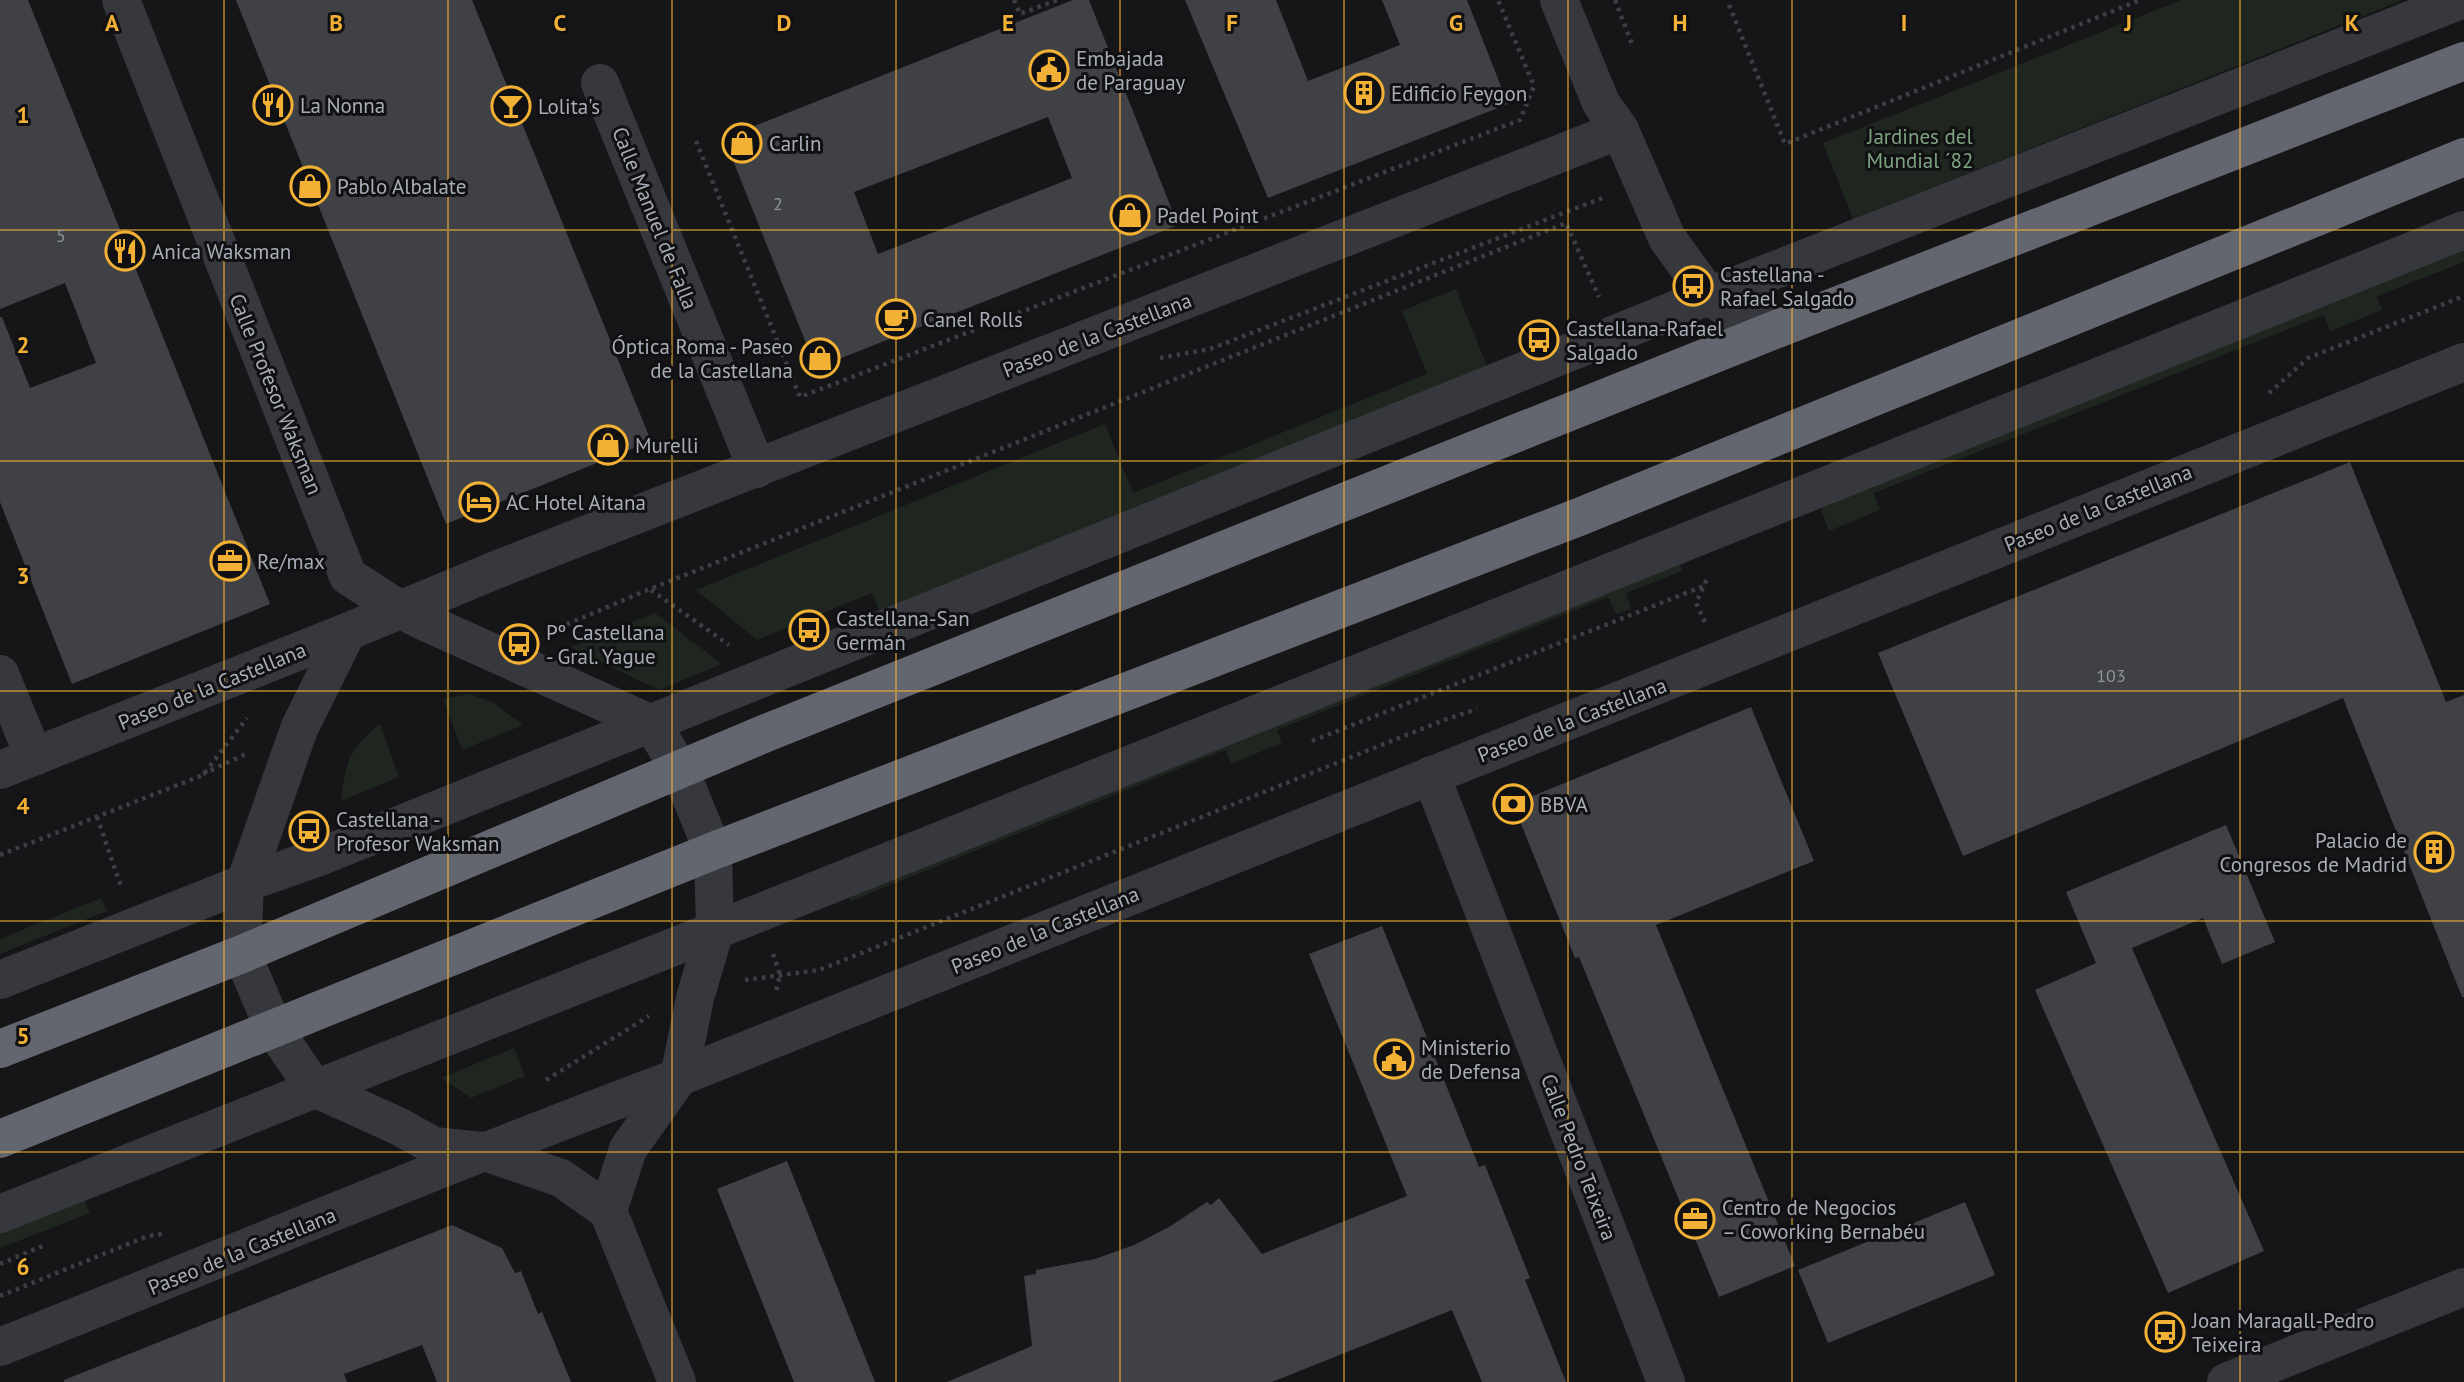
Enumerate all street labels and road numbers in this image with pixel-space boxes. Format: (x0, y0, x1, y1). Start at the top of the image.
street label: Calle Manuel de Falla (606, 123, 704, 313)
street label: Paseo de la Castellana (999, 287, 1195, 383)
street label: Calle Profesor Waksman (223, 290, 329, 498)
street label: Paseo de la Castellana (2000, 458, 2196, 558)
street label: Paseo de la Castellana (114, 636, 310, 736)
street label: Paseo de la Castellana (1474, 672, 1670, 768)
street label: Paseo de la Castellana (947, 880, 1143, 980)
street label: Calle Pedro Teixeira (1535, 1070, 1623, 1244)
street label: Paseo de la Castellana (144, 1201, 340, 1301)

